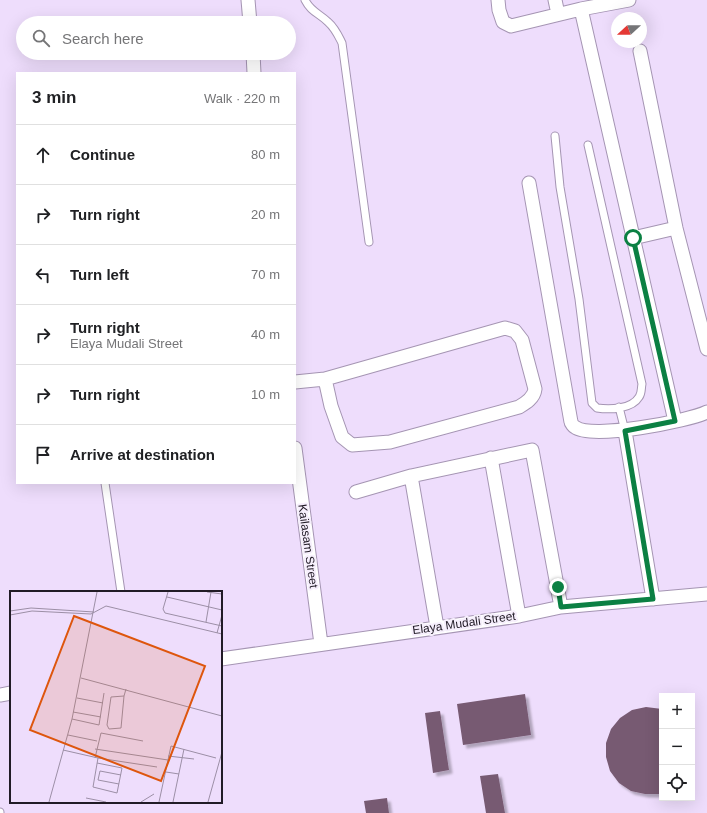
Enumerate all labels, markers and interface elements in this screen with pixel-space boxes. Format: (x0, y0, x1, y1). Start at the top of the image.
north arrow (611, 12, 647, 48)
search box (16, 16, 296, 60)
icon: search (30, 27, 52, 49)
text: Search here (62, 30, 144, 47)
text: 3 min (32, 88, 76, 107)
text: Walk · 220 m (204, 91, 280, 106)
icon: ahead (32, 144, 54, 166)
text: Continue (70, 146, 135, 163)
text: 80 m (251, 147, 280, 162)
icon: right (32, 204, 54, 226)
text: Turn right (70, 206, 140, 223)
text: 20 m (251, 207, 280, 222)
route start (624, 229, 642, 247)
icon: left (32, 264, 54, 286)
text: Turn left (70, 266, 129, 283)
text: 70 m (251, 267, 280, 282)
text: Turn right (70, 319, 140, 336)
icon: right (32, 324, 54, 346)
text: 40 m (251, 327, 280, 342)
text: Elaya Mudali Street (70, 336, 183, 351)
icon: right (32, 384, 54, 406)
text: Turn right (70, 386, 140, 403)
text: 10 m (251, 387, 280, 402)
icon: arrive (32, 444, 54, 466)
text: Arrive at destination (70, 446, 215, 463)
street label: Kailasam Street (295, 503, 321, 590)
route end (549, 578, 567, 596)
inset map (10, 591, 222, 803)
street label: Elaya Mudali Street (412, 609, 517, 637)
map controls (659, 693, 695, 801)
button: + (659, 693, 695, 729)
button: − (659, 729, 695, 765)
button: locate (659, 765, 695, 801)

